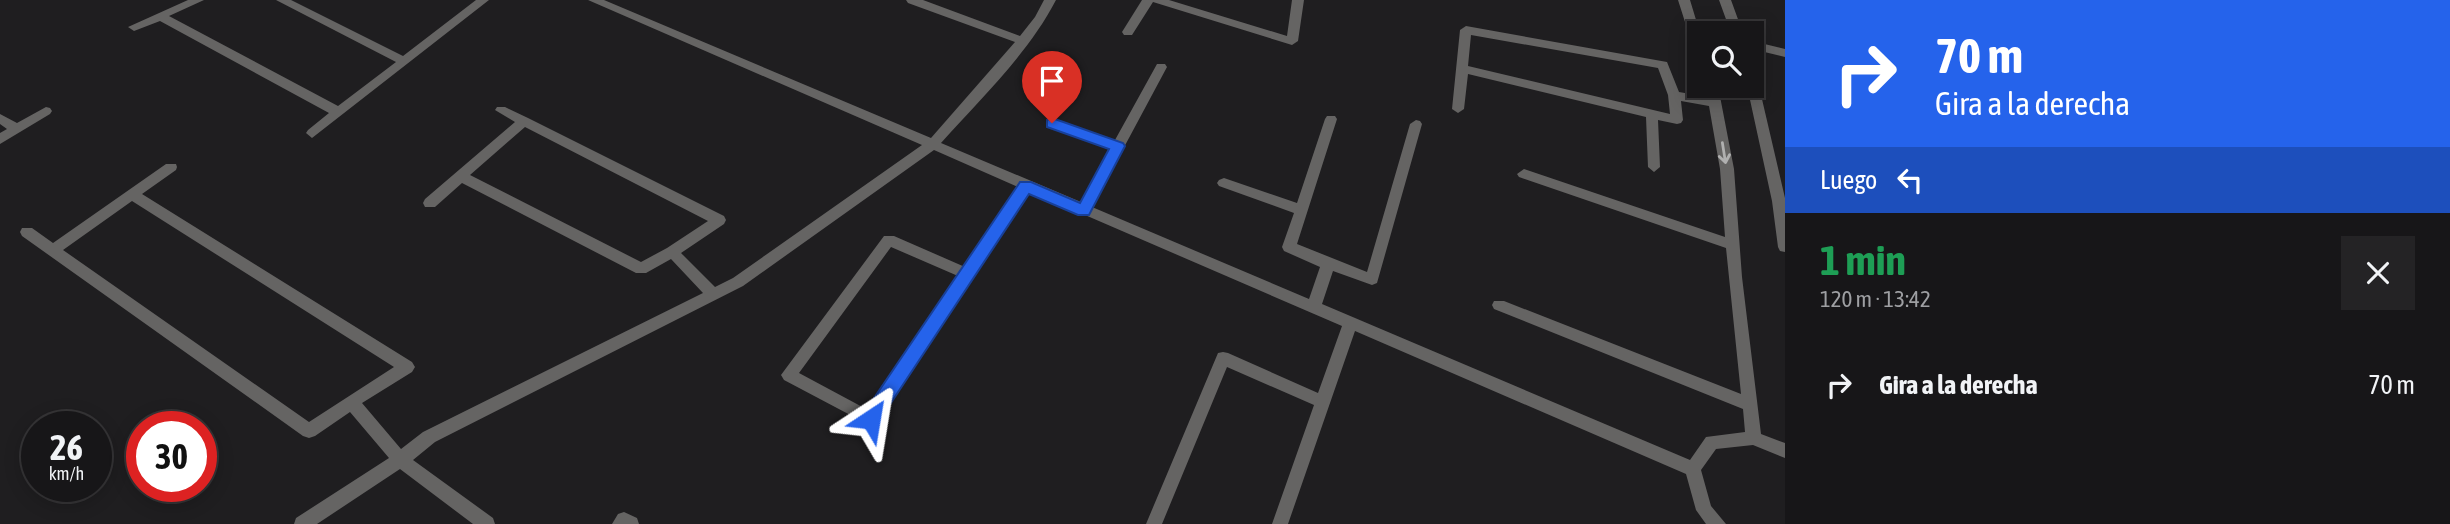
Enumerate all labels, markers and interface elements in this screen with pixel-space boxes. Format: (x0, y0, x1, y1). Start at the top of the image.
map controls (1687, 21, 1764, 98)
button: search (1687, 21, 1764, 98)
text: 70 m (1935, 27, 2023, 83)
icon: right (1820, 28, 1911, 119)
pin (1022, 51, 1082, 123)
icon: arrive (1033, 62, 1071, 100)
text: Gira a la derecha (1935, 85, 2130, 122)
one-way arrow (1718, 141, 1731, 164)
icon: left (1891, 161, 1929, 199)
text: Luego (1820, 165, 1877, 195)
text: 1 min (1820, 236, 1906, 284)
button: close (2341, 236, 2415, 310)
text: 120 m · 13:42 (1820, 286, 1931, 312)
icon: right (1820, 366, 1858, 404)
text: Gira a la derecha (1879, 370, 2038, 400)
text: 70 m (2368, 370, 2415, 400)
position arrow (834, 382, 908, 456)
speed limit sign: 30 (126, 411, 217, 502)
text: 26 (50, 427, 83, 467)
text: km/h (49, 463, 84, 484)

